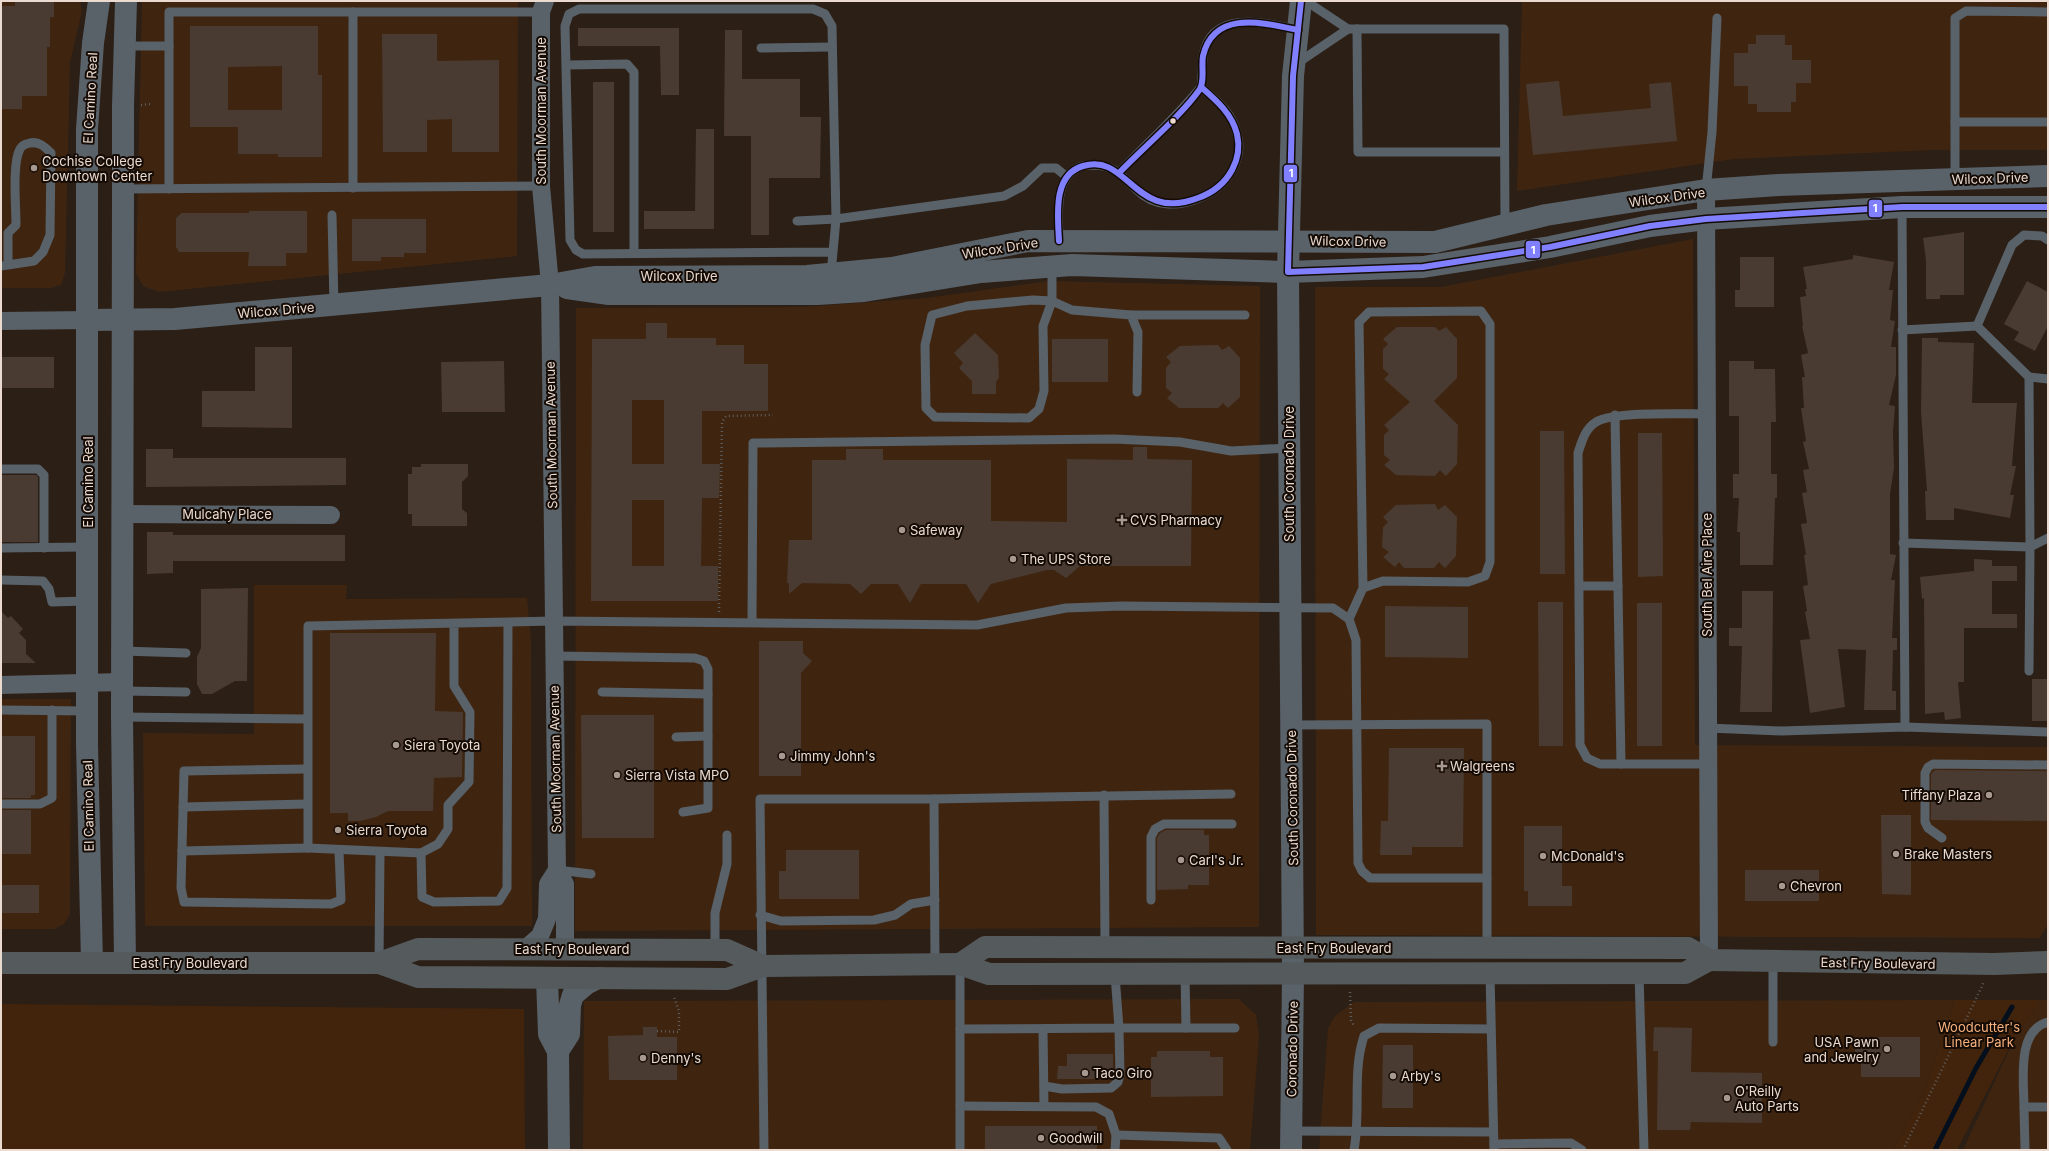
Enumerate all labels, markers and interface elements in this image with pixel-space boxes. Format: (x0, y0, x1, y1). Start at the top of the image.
street label: South Moorman Avenue (533, 37, 549, 185)
street label: El Camino Real (80, 52, 100, 144)
unlabelled marker (1168, 116, 1178, 126)
place label: Cochise College Downtown Center (42, 153, 152, 184)
marker: Cochise College Downtown Center (29, 163, 39, 173)
line badge: 1 (1283, 164, 1298, 183)
text: 1 (1289, 166, 1294, 180)
street label: Wilcox Drive (1951, 169, 2029, 187)
street label: Wilcox Drive (1628, 184, 1706, 210)
line badge: 1 (1868, 199, 1883, 218)
text: 1 (1873, 201, 1878, 215)
street label: Wilcox Drive (1309, 232, 1387, 250)
street label: Wilcox Drive (961, 234, 1039, 262)
line badge: 1 (1525, 240, 1541, 259)
text: 1 (1531, 243, 1536, 257)
street label: Wilcox Drive (640, 268, 718, 284)
street label: Wilcox Drive (237, 299, 315, 321)
street label: South Moorman Avenue (542, 361, 560, 509)
street label: South Coronado Drive (1281, 406, 1297, 542)
street label: El Camino Real (80, 436, 96, 528)
street label: Mulcahy Place (182, 506, 272, 522)
place label: CVS Pharmacy (1130, 512, 1222, 528)
street label: South Bel Aire Place (1699, 513, 1715, 637)
marker: CVS Pharmacy (1117, 515, 1127, 525)
place label: Safeway (910, 522, 962, 538)
marker: Safeway (897, 525, 907, 535)
place label: The UPS Store (1021, 551, 1111, 567)
marker: The UPS Store (1008, 554, 1018, 564)
street label: South Moorman Avenue (546, 685, 564, 833)
street label: South Coronado Drive (1283, 730, 1301, 866)
place label: Siera Toyota (404, 737, 480, 753)
marker: Siera Toyota (391, 740, 401, 750)
place label: Jimmy John's (790, 748, 876, 764)
marker: Jimmy John's (777, 751, 787, 761)
place label: Walgreens (1450, 758, 1515, 774)
street label: El Camino Real (79, 760, 97, 852)
marker: Walgreens (1437, 761, 1447, 771)
place label: Sierra Vista MPO (625, 767, 729, 783)
marker: Sierra Vista MPO (612, 770, 622, 780)
place label: Tiffany Plaza (1902, 787, 1981, 803)
marker: Tiffany Plaza (1984, 790, 1994, 800)
place label: Sierra Toyota (346, 822, 427, 838)
marker: Sierra Toyota (333, 825, 343, 835)
place label: Brake Masters (1904, 846, 1992, 862)
place label: McDonald's (1551, 848, 1624, 864)
marker: Brake Masters (1891, 849, 1901, 859)
marker: McDonald's (1538, 851, 1548, 861)
place label: Carl's Jr. (1189, 852, 1244, 868)
marker: Carl's Jr. (1176, 855, 1186, 865)
place label: Chevron (1790, 878, 1842, 894)
marker: Chevron (1777, 881, 1787, 891)
street label: East Fry Boulevard (1277, 940, 1391, 956)
street label: East Fry Boulevard (515, 941, 629, 957)
street label: East Fry Boulevard (1820, 954, 1936, 972)
street label: East Fry Boulevard (133, 955, 247, 971)
street label: Coronado Drive (1283, 1001, 1301, 1097)
park label: Woodcutter's Linear Park (1938, 1019, 2020, 1050)
place label: USA Pawn and Jewelry (1804, 1034, 1879, 1065)
marker: USA Pawn and Jewelry (1882, 1044, 1892, 1054)
place label: Denny's (651, 1050, 701, 1066)
marker: Denny's (638, 1053, 648, 1063)
place label: Taco Giro (1093, 1065, 1152, 1081)
marker: Taco Giro (1080, 1068, 1090, 1078)
place label: Arby's (1401, 1068, 1441, 1084)
marker: Arby's (1388, 1071, 1398, 1081)
place label: O'Reilly Auto Parts (1735, 1083, 1799, 1114)
marker: O'Reilly Auto Parts (1722, 1093, 1732, 1103)
place label: Goodwill (1049, 1130, 1102, 1146)
marker: Goodwill (1036, 1133, 1046, 1143)

